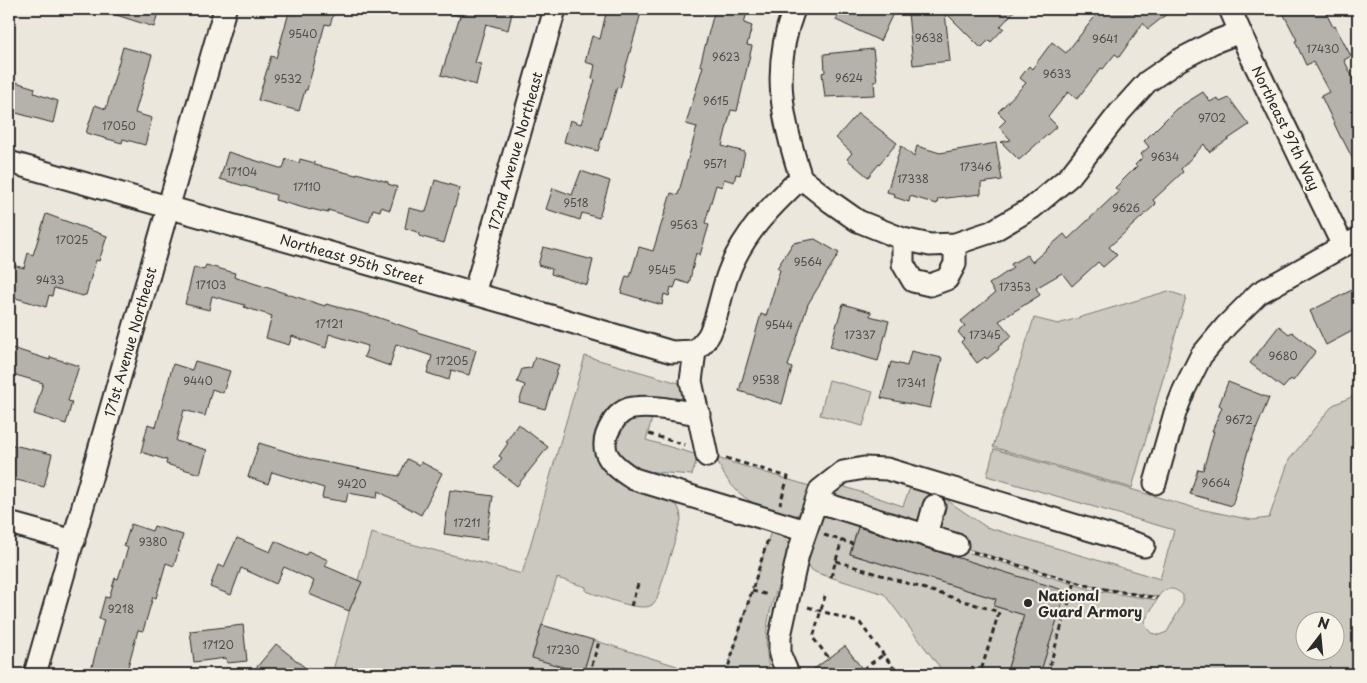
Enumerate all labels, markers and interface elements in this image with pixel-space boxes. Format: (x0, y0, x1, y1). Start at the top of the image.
house number: 9540 (289, 25, 317, 42)
house number: 9638 (915, 29, 943, 46)
house number: 9641 (1092, 30, 1118, 47)
house number: 17430 (1307, 40, 1339, 57)
house number: 9623 (712, 48, 740, 65)
street label: Northeast 97th Way (1247, 62, 1325, 194)
house number: 9633 (1043, 65, 1071, 82)
street label: 172nd Avenue Northeast (482, 69, 548, 233)
house number: 9624 (835, 69, 863, 86)
house number: 9532 (274, 70, 302, 87)
house number: 9615 (703, 92, 729, 109)
house number: 9702 (1198, 109, 1226, 126)
house number: 17050 (102, 117, 136, 134)
house number: 9634 (1151, 148, 1179, 165)
house number: 9571 (703, 155, 727, 172)
house number: 17346 (960, 158, 993, 175)
house number: 17104 (227, 163, 257, 180)
house number: 17338 (897, 170, 929, 187)
house number: 17110 (293, 178, 321, 195)
house number: 9518 (563, 194, 589, 211)
house number: 9626 (1112, 199, 1140, 216)
house number: 9563 (670, 216, 698, 233)
street label: Northeast 95th Street (278, 228, 427, 290)
house number: 17025 (56, 231, 88, 248)
house number: 9564 (794, 253, 822, 270)
house number: 9545 (648, 261, 676, 278)
street label: 171st Avenue Northeast (99, 264, 162, 419)
house number: 9433 (36, 271, 64, 288)
house number: 17103 (196, 276, 226, 293)
house number: 17353 (999, 278, 1031, 295)
house number: 17121 (315, 315, 343, 332)
house number: 9544 (765, 316, 793, 333)
house number: 17337 (845, 326, 875, 343)
house number: 17345 (969, 326, 1001, 343)
house number: 9680 (1268, 347, 1298, 364)
house number: 17205 (436, 352, 468, 369)
house number: 9538 (752, 371, 780, 388)
house number: 9440 (183, 372, 213, 389)
house number: 17341 (896, 374, 926, 391)
house number: 9672 (1225, 411, 1253, 428)
house number: 9664 (1202, 474, 1231, 491)
house number: 9420 (337, 475, 367, 492)
house number: 17211 (453, 514, 481, 531)
house number: 9380 (139, 533, 167, 550)
place label: National Guard Armory (1038, 585, 1142, 622)
marker: National Guard Armory (1022, 597, 1034, 609)
house number: 9218 (108, 600, 134, 617)
north arrow (1294, 610, 1344, 660)
text: N (1315, 611, 1332, 635)
house number: 17120 (202, 636, 234, 653)
house number: 17230 (546, 641, 580, 658)

